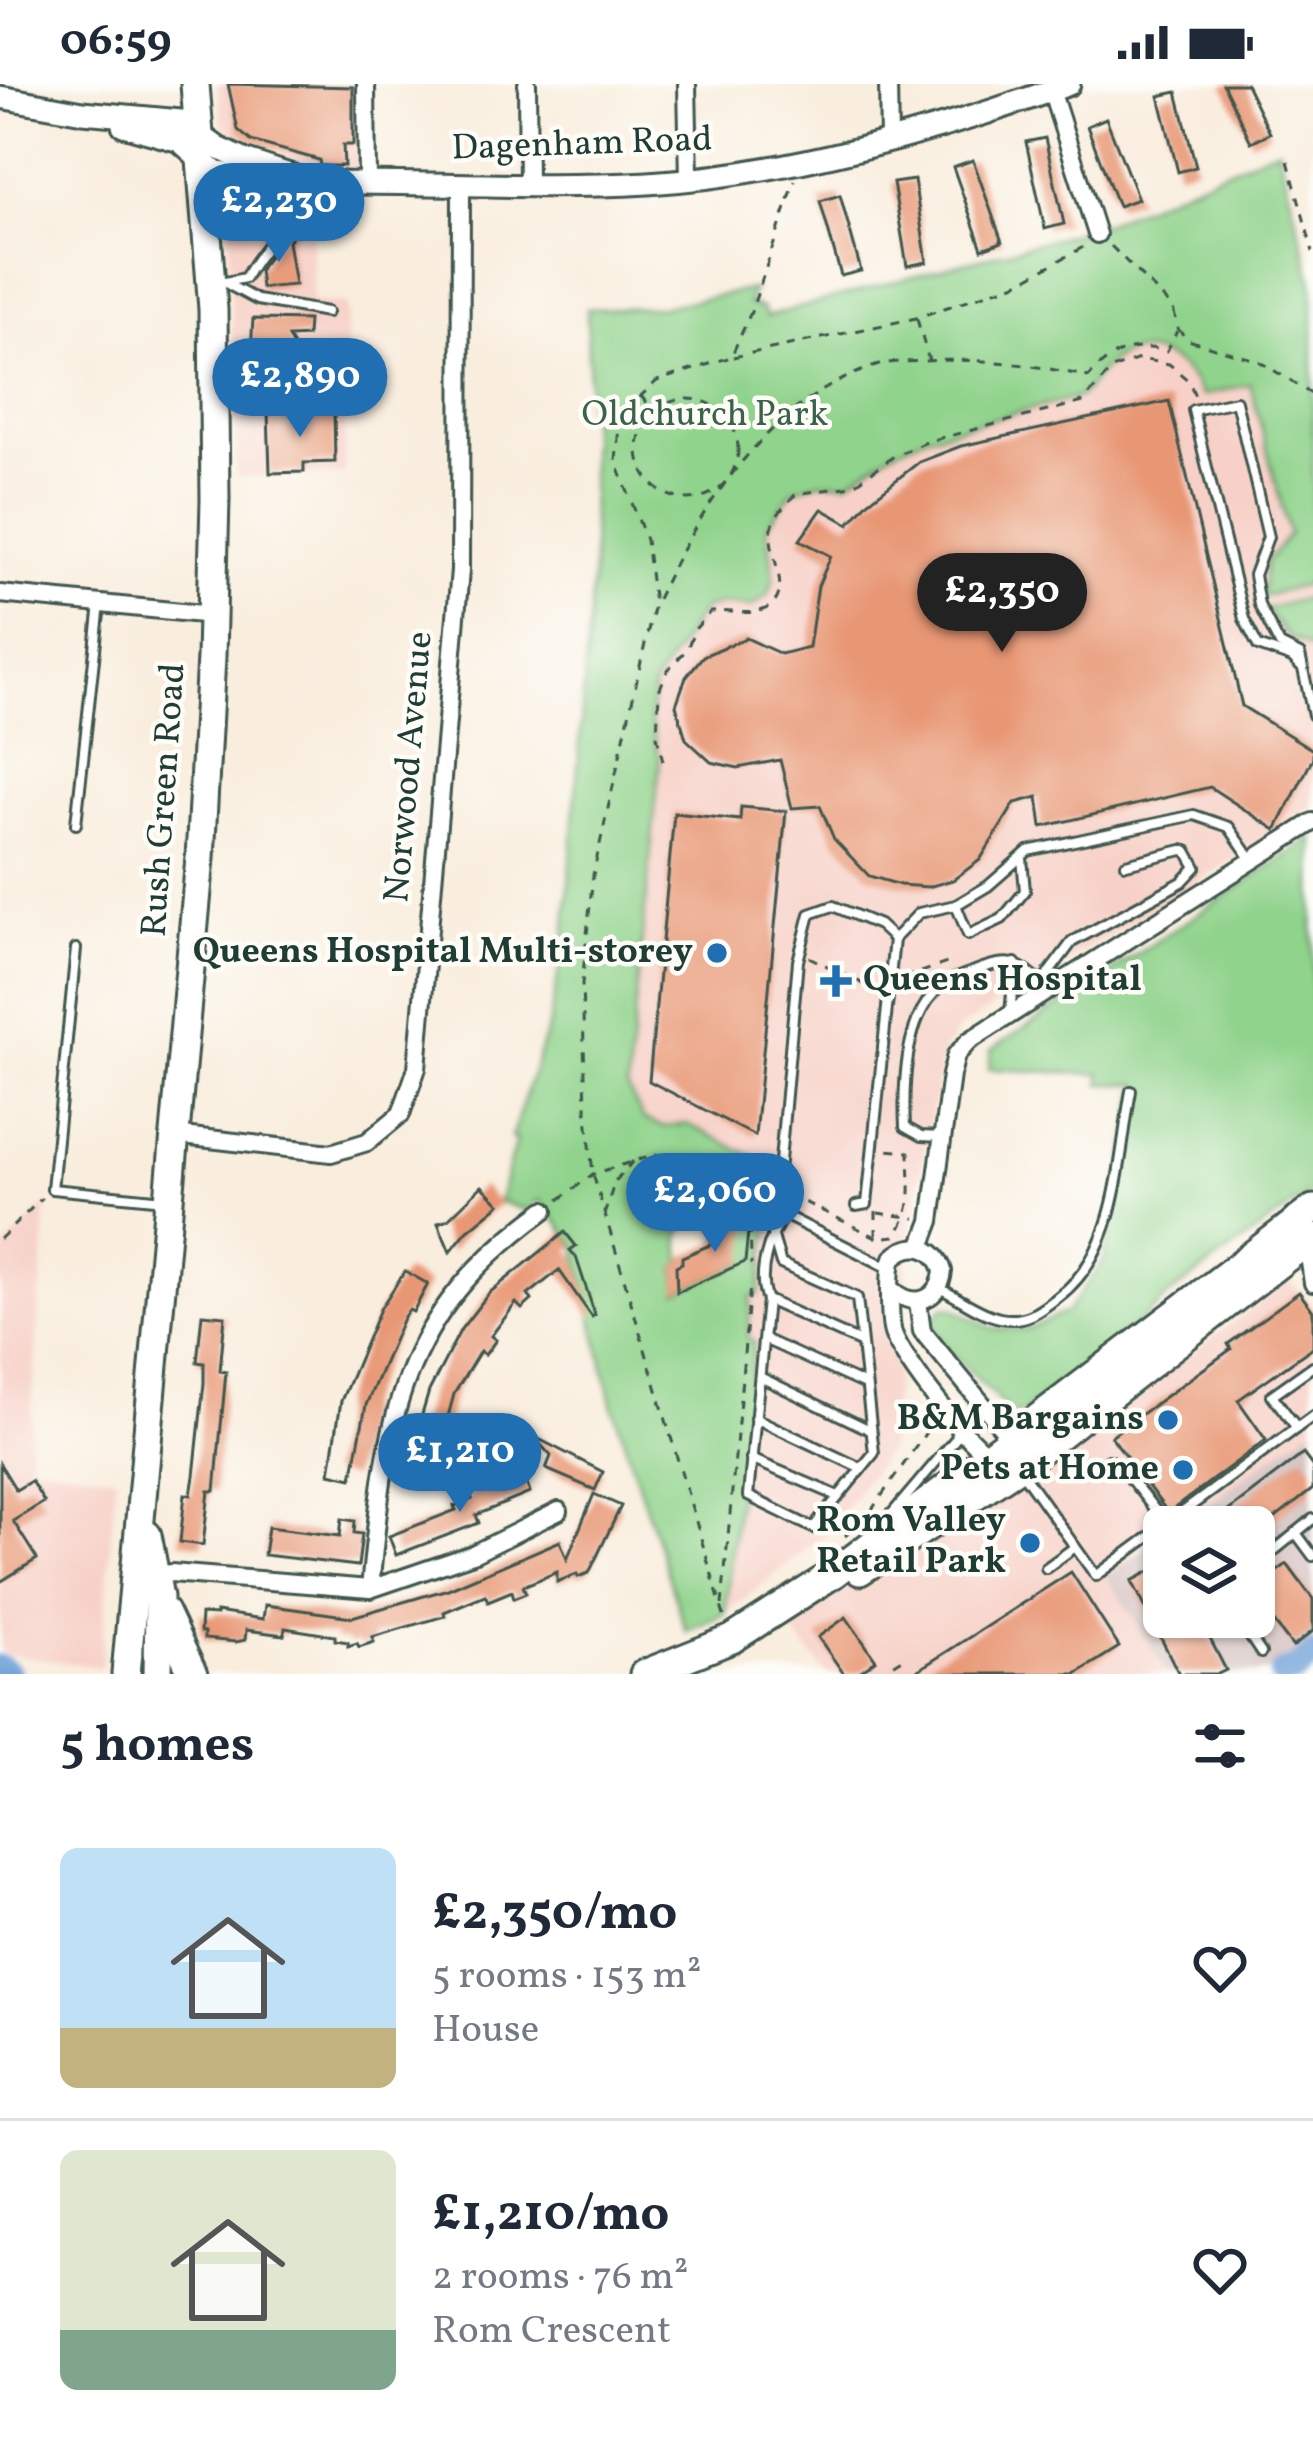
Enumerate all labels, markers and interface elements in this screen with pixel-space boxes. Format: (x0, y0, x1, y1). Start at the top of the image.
text: 06:59 (60, 11, 172, 74)
street label: Dagenham Road (451, 115, 713, 175)
pin: £2,230 (181, 163, 377, 265)
text: £2,230 (220, 175, 338, 229)
pin: £2,890 (202, 338, 398, 440)
text: £2,890 (239, 350, 361, 404)
park label: Oldchurch Park (582, 391, 828, 441)
pin: £2,350 (904, 553, 1100, 655)
text: £2,350 (944, 565, 1060, 619)
street label: Norwood Avenue (373, 629, 447, 905)
street label: Rush Green Road (130, 661, 200, 939)
place label: Queens Hospital Multi-storey (193, 928, 693, 978)
marker: Queens Hospital Multi-storey (704, 940, 730, 966)
place label: Queens Hospital (863, 956, 1142, 1006)
marker: Queens Hospital (820, 965, 852, 997)
pin: £2,060 (617, 1153, 813, 1255)
text: £2,060 (653, 1165, 777, 1219)
place label: B&M Bargains (897, 1395, 1144, 1445)
marker: B&M Bargains (1155, 1407, 1181, 1433)
pin: £1,210 (362, 1413, 558, 1515)
text: £1,210 (405, 1425, 515, 1479)
place label: Pets at Home (940, 1445, 1159, 1495)
marker: Pets at Home (1170, 1457, 1196, 1483)
place label: Rom Valley Retail Park (816, 1497, 1006, 1588)
map controls (1143, 1506, 1275, 1638)
button: layers (1143, 1506, 1275, 1638)
marker: Rom Valley Retail Park (1017, 1530, 1043, 1556)
text: 5 homes (60, 1711, 254, 1782)
icon: filters (1187, 1713, 1253, 1779)
text: £2,350/mo (432, 1879, 677, 1950)
icon: home (156, 1896, 300, 2040)
icon: heart (1187, 1935, 1253, 2001)
text: 5 rooms · 153 m² (432, 1950, 702, 2004)
text: House (432, 2004, 539, 2058)
text: £1,210/mo (432, 2180, 669, 2251)
icon: home (156, 2198, 300, 2342)
icon: heart (1187, 2237, 1253, 2303)
text: 2 rooms · 76 m² (432, 2251, 688, 2305)
text: Rom Crescent (432, 2305, 671, 2359)

